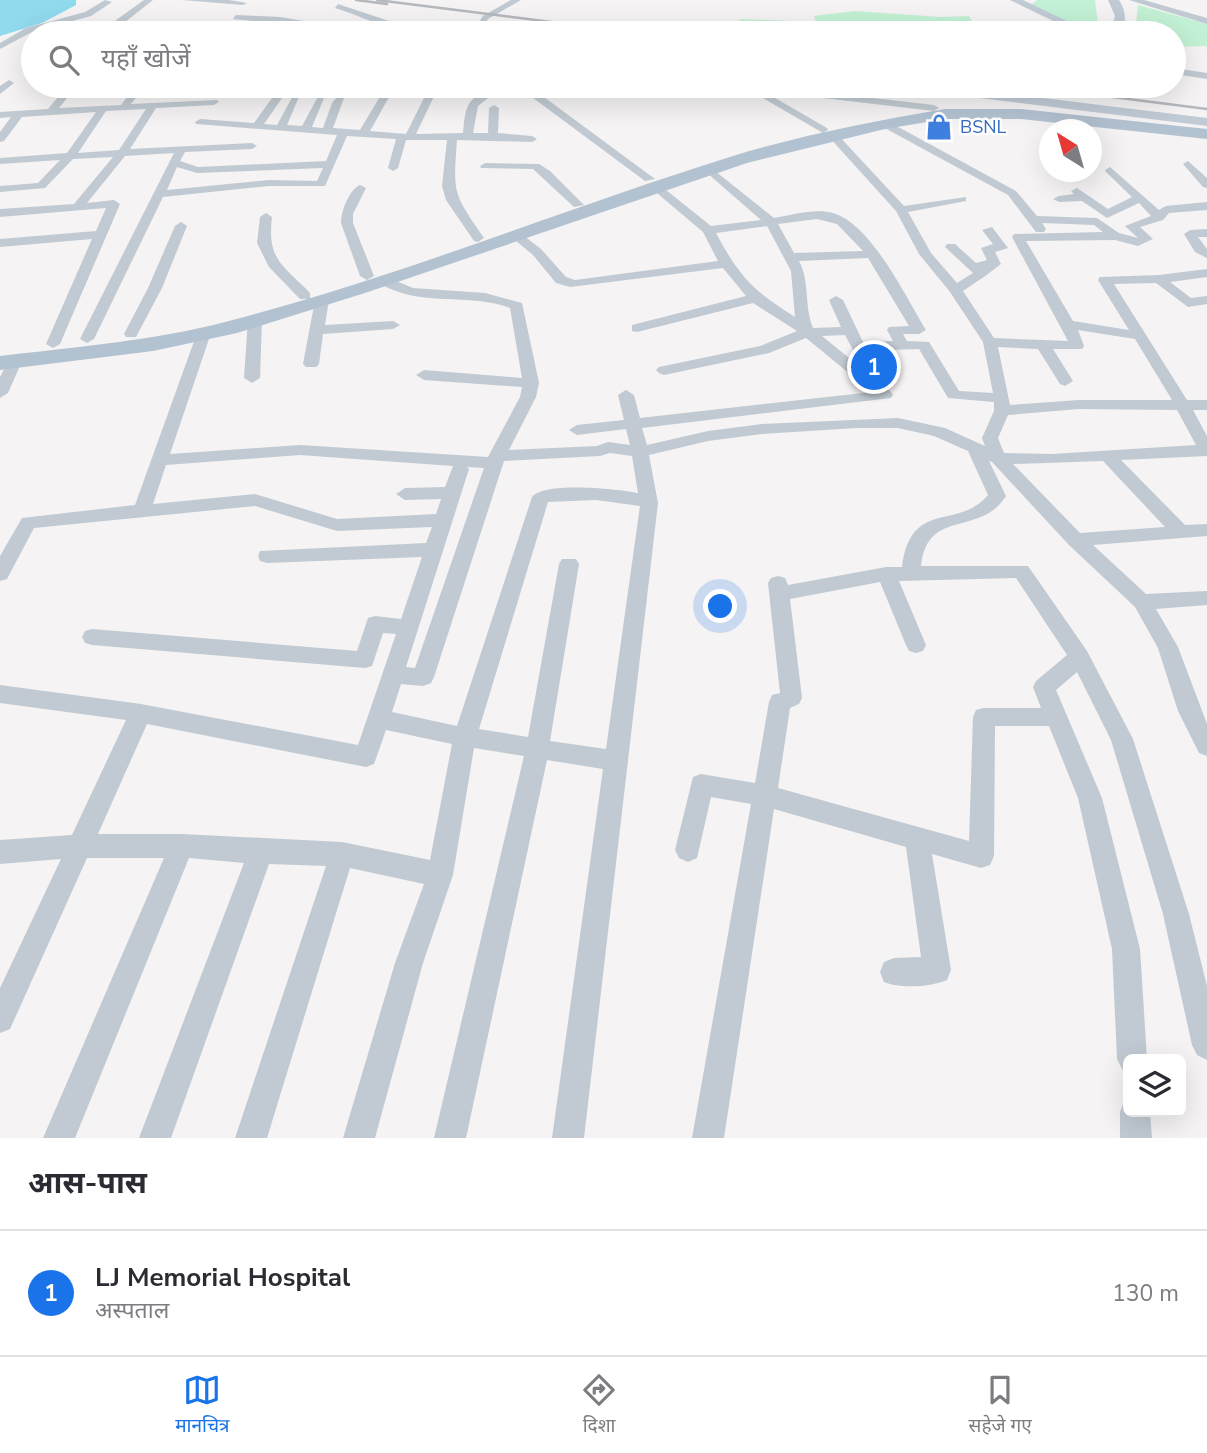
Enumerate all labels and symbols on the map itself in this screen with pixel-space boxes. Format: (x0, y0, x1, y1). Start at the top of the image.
shop icon: BSNL (924, 112, 954, 142)
place label: BSNL (960, 115, 1007, 139)
north arrow (1039, 119, 1102, 182)
pin: 1 (851, 341, 897, 393)
your location (703, 589, 737, 623)

